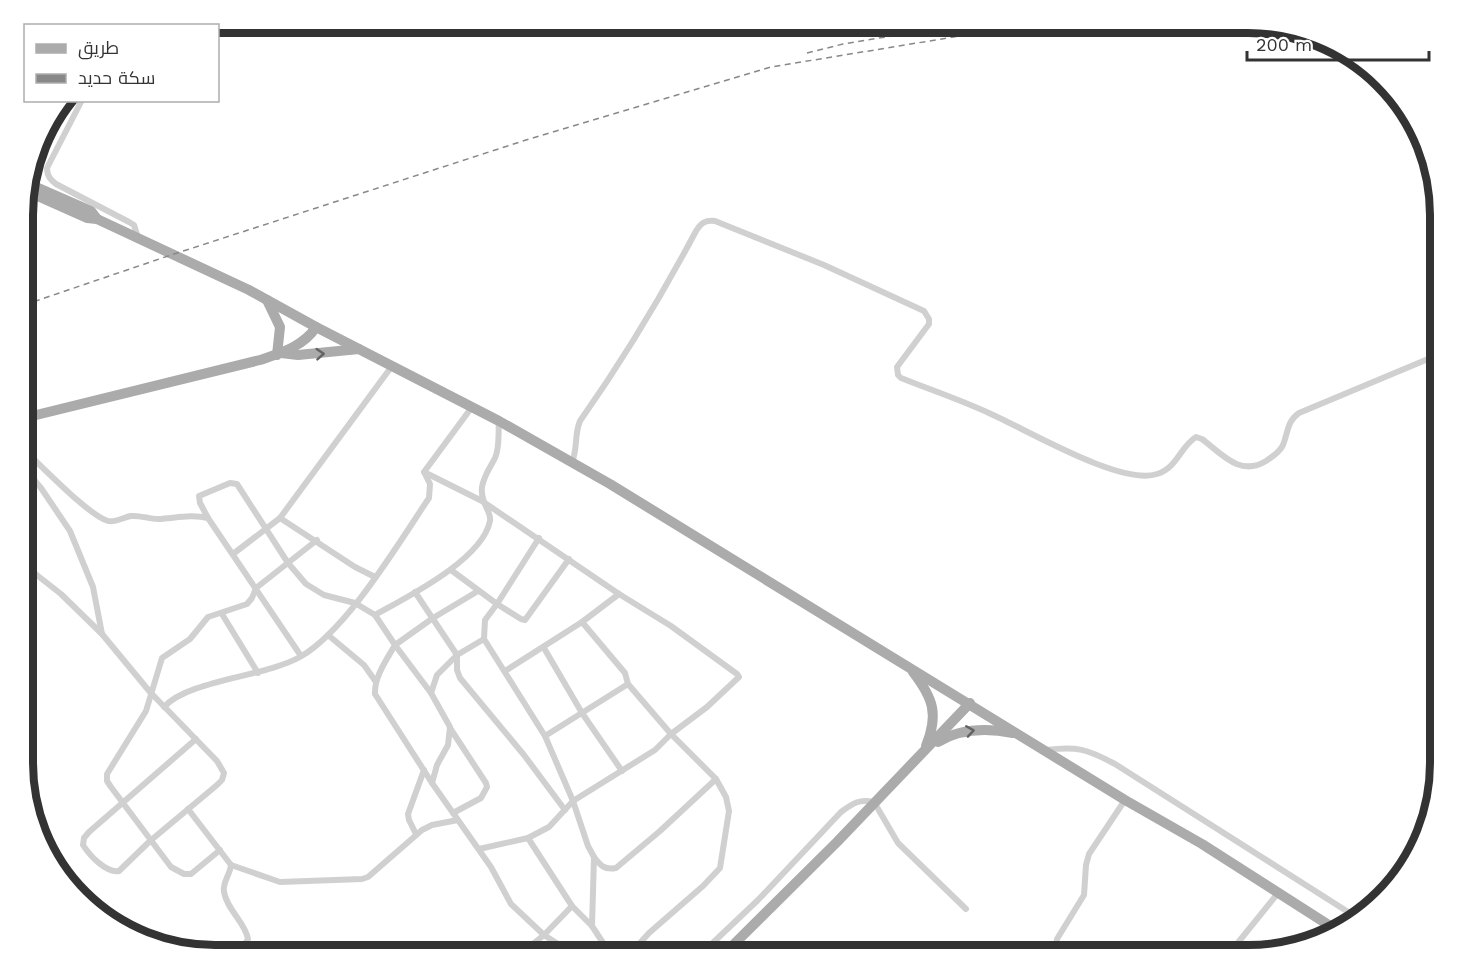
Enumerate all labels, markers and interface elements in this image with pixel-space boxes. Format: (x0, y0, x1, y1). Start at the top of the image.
legend (24, 24, 219, 102)
scale bar (1247, 24, 1428, 62)
text: 200 m (1256, 34, 1312, 55)
text: طريق (78, 37, 119, 60)
text: سكة حديد (78, 67, 155, 88)
one-way arrow (315, 347, 324, 360)
one-way arrow (965, 726, 974, 738)

